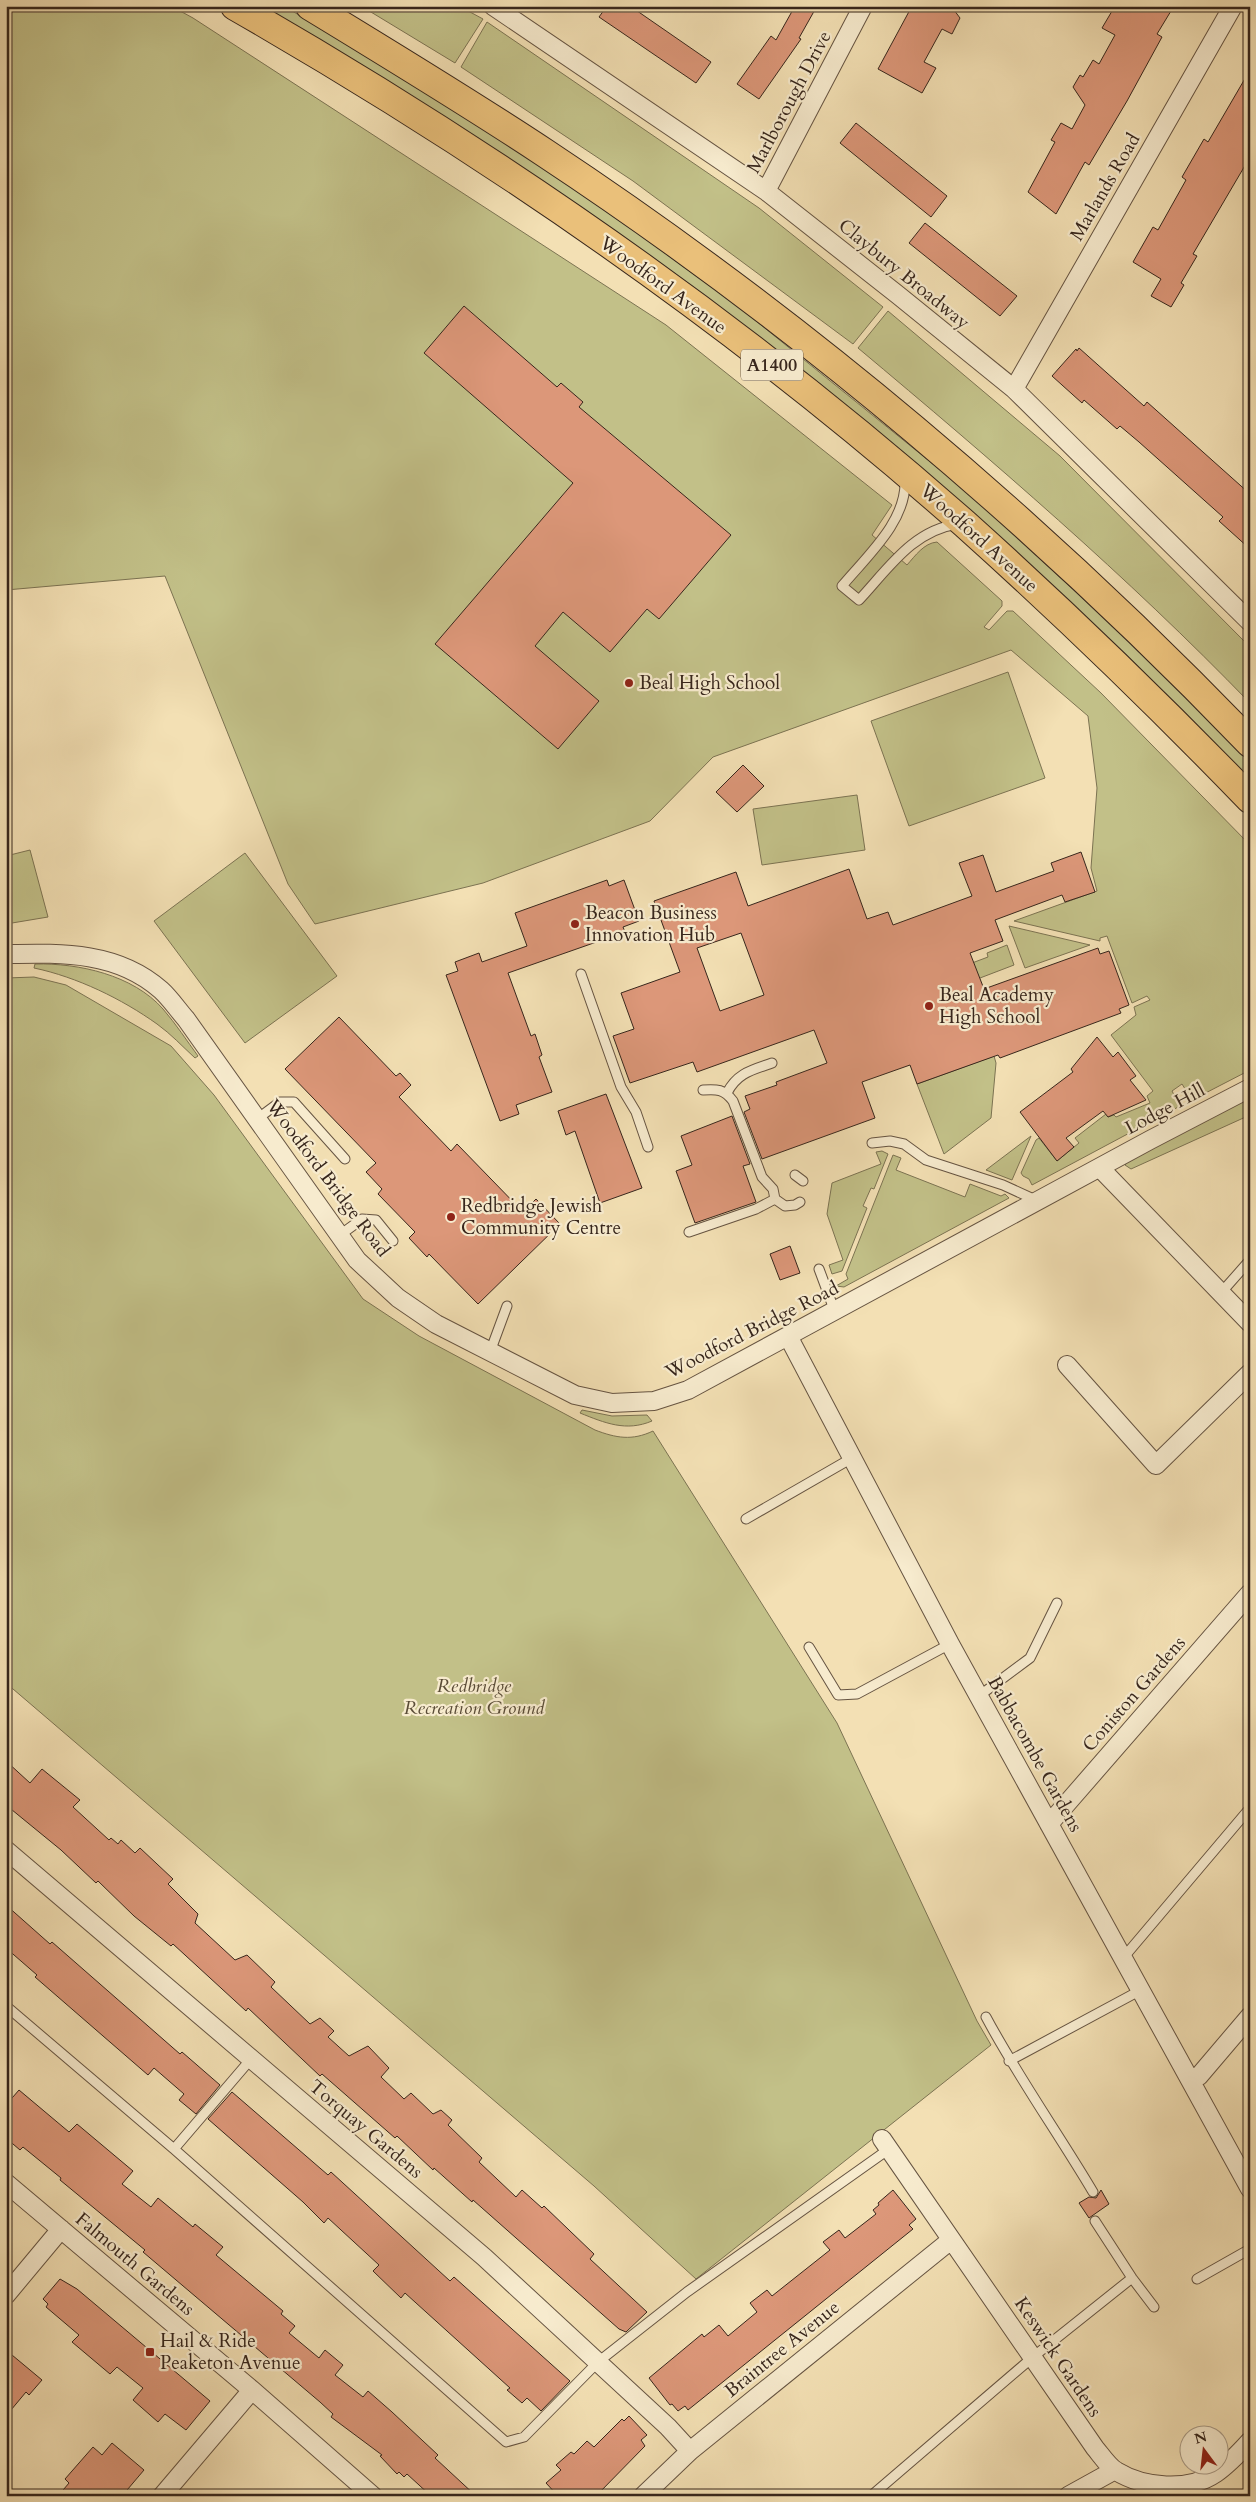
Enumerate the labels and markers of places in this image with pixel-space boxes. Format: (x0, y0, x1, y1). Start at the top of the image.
place label: Beal High School (639, 670, 780, 696)
marker: Beal High School (623, 677, 635, 689)
place label: Beacon Business Innovation Hub (585, 900, 717, 948)
marker: Beacon Business Innovation Hub (569, 918, 581, 930)
place label: Beal Academy High School (939, 982, 1054, 1030)
marker: Beal Academy High School (923, 1000, 935, 1012)
place label: Redbridge Jewish Community Centre (461, 1193, 621, 1241)
marker: Redbridge Jewish Community Centre (445, 1211, 457, 1223)
place label: Hail & Ride Peaketon Avenue (160, 2328, 301, 2376)
marker: Hail & Ride Peaketon Avenue (144, 2346, 156, 2358)

